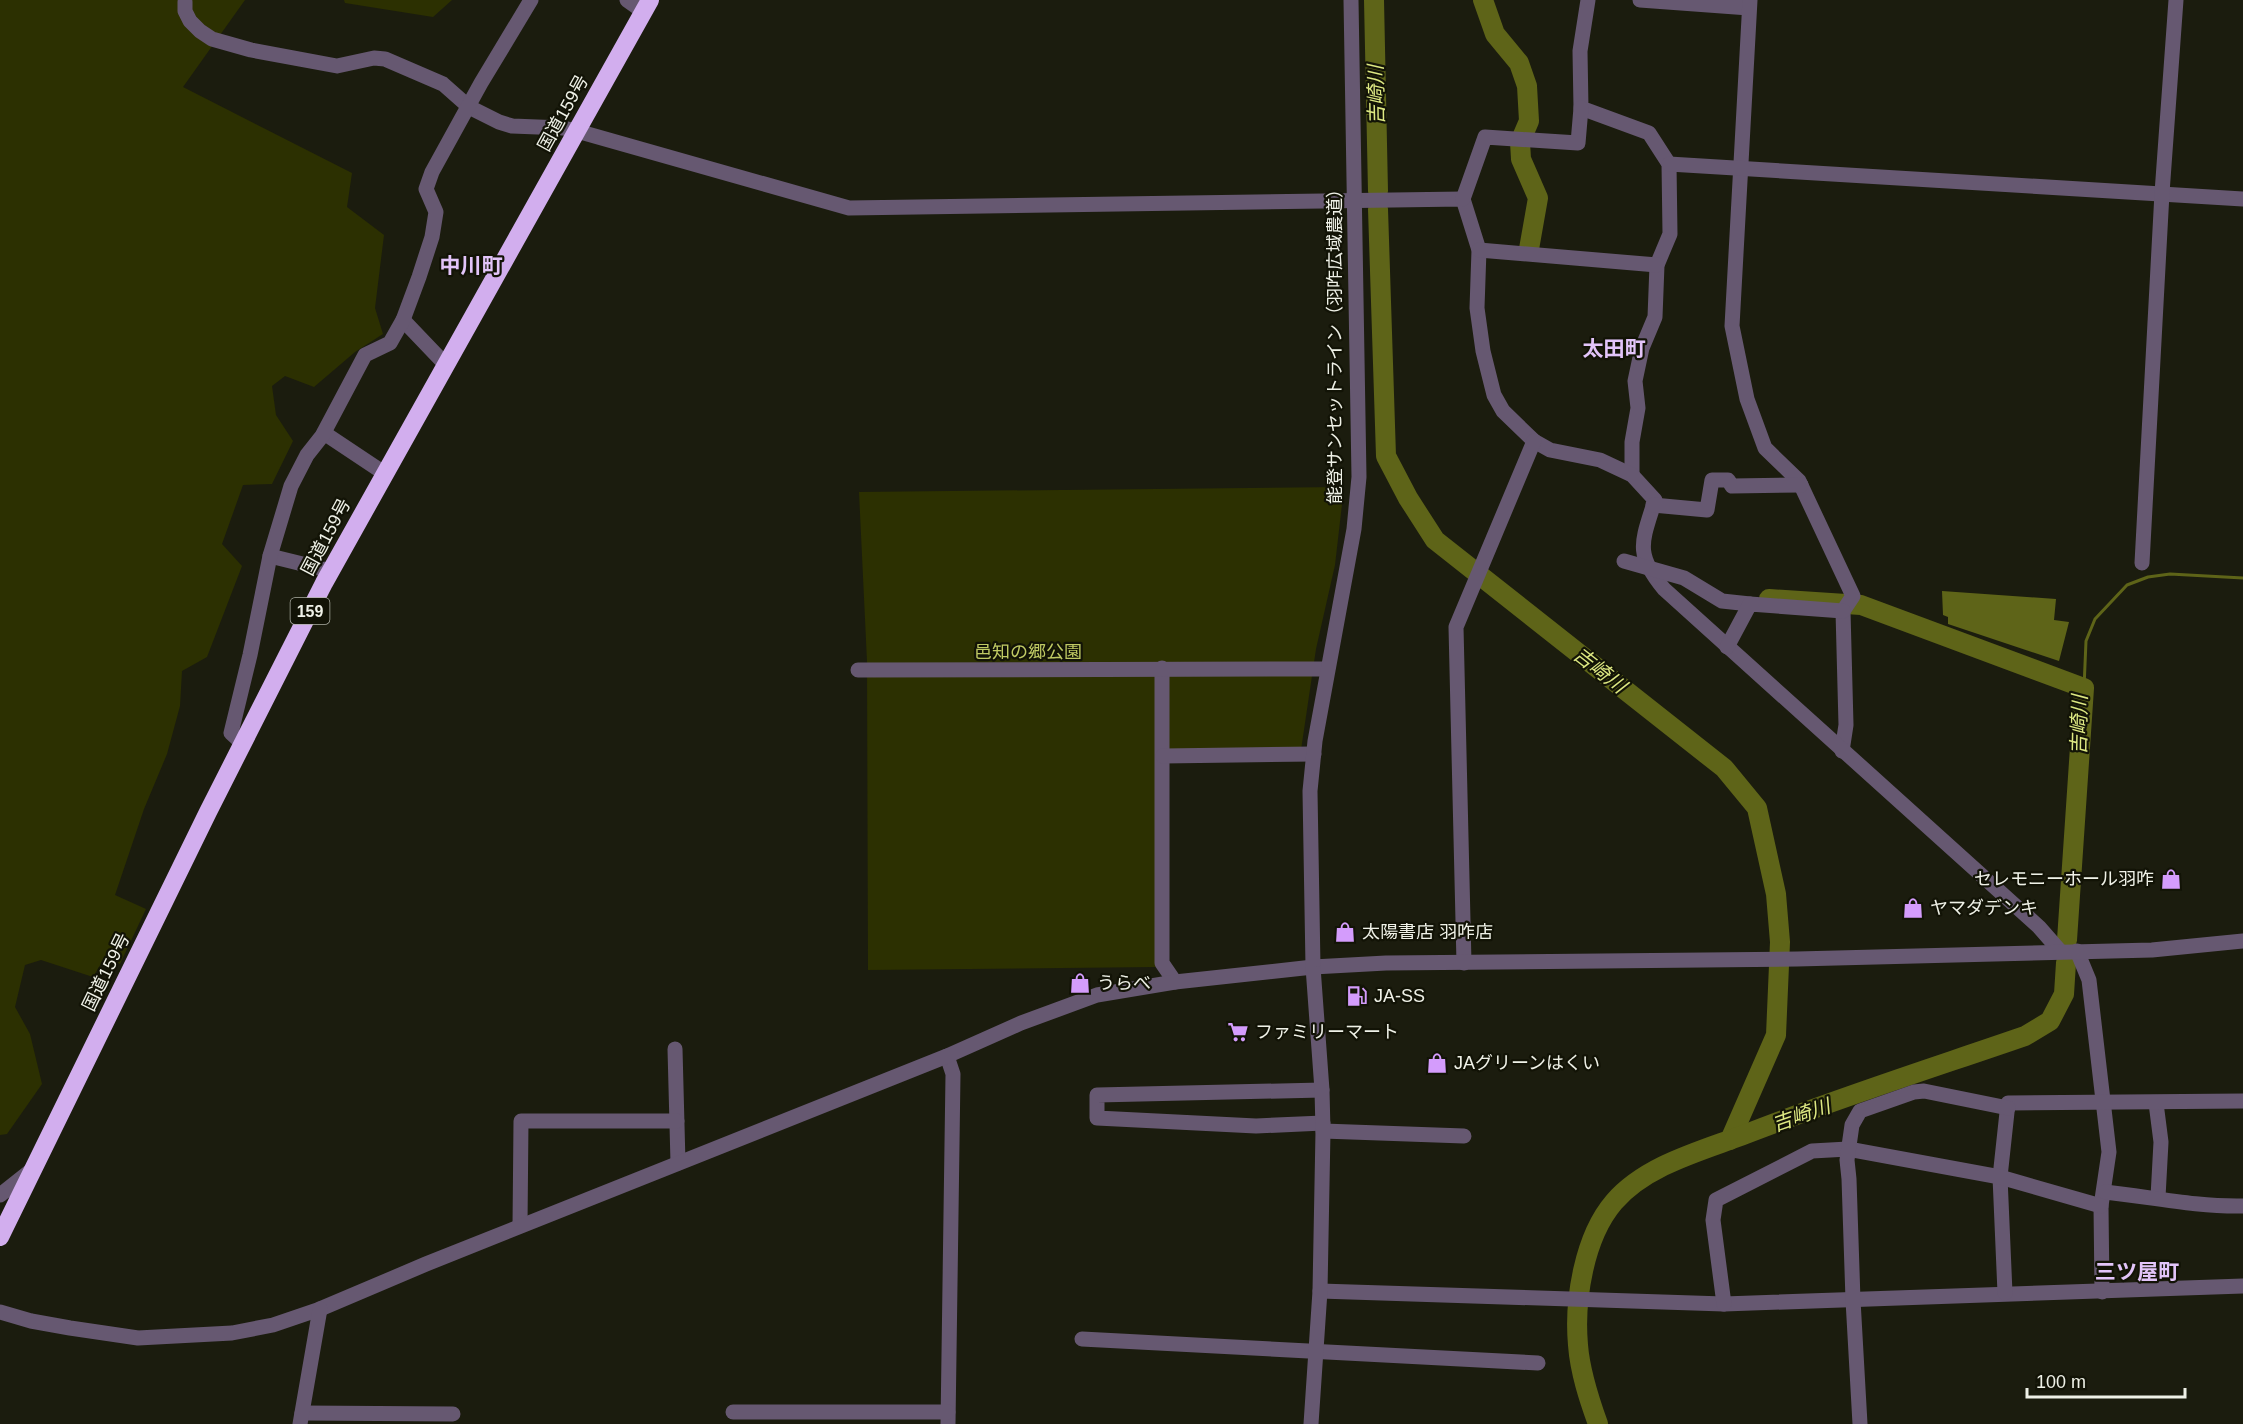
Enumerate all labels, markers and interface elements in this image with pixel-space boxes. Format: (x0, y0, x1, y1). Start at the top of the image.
water label: 吉崎川 (1364, 63, 1388, 125)
street label: 国道159号 (534, 71, 592, 155)
street label: 能登サンセットライン（羽咋広域農道） (1325, 180, 1345, 504)
district label: 中川町 (440, 254, 503, 277)
district label: 太田町 (1583, 337, 1646, 360)
street label: 国道159号 (297, 495, 355, 579)
road number: 159 (290, 598, 330, 624)
park label: 邑知の郷公園 (974, 642, 1082, 662)
water label: 吉崎川 (1570, 643, 1632, 698)
water label: 吉崎川 (2067, 693, 2091, 755)
shop icon: セレモニーホール羽咋 (2159, 867, 2183, 891)
place label: セレモニーホール羽咋 (1974, 869, 2154, 889)
shop icon: ヤマダデンキ (1901, 896, 1925, 920)
place label: ヤマダデンキ (1930, 898, 2038, 918)
shop icon: 太陽書店 羽咋店 (1333, 920, 1357, 944)
place label: 太陽書店 羽咋店 (1362, 922, 1493, 942)
street label: 国道159号 (79, 930, 133, 1014)
shop icon: うらべ (1068, 971, 1092, 995)
place label: うらべ (1097, 973, 1151, 993)
fuel station icon: JA-SS (1345, 984, 1369, 1008)
place label: JA-SS (1374, 986, 1425, 1006)
supermarket icon: ファミリーマート (1226, 1020, 1250, 1044)
place label: ファミリーマート (1255, 1022, 1399, 1042)
shop icon: JAグリーンはくい (1425, 1051, 1449, 1075)
place label: JAグリーンはくい (1454, 1053, 1600, 1073)
water label: 吉崎川 (1769, 1094, 1835, 1135)
district label: 三ツ屋町 (2095, 1260, 2179, 1283)
scale bar (2027, 1361, 2184, 1399)
text: 100 m (2036, 1372, 2086, 1392)

